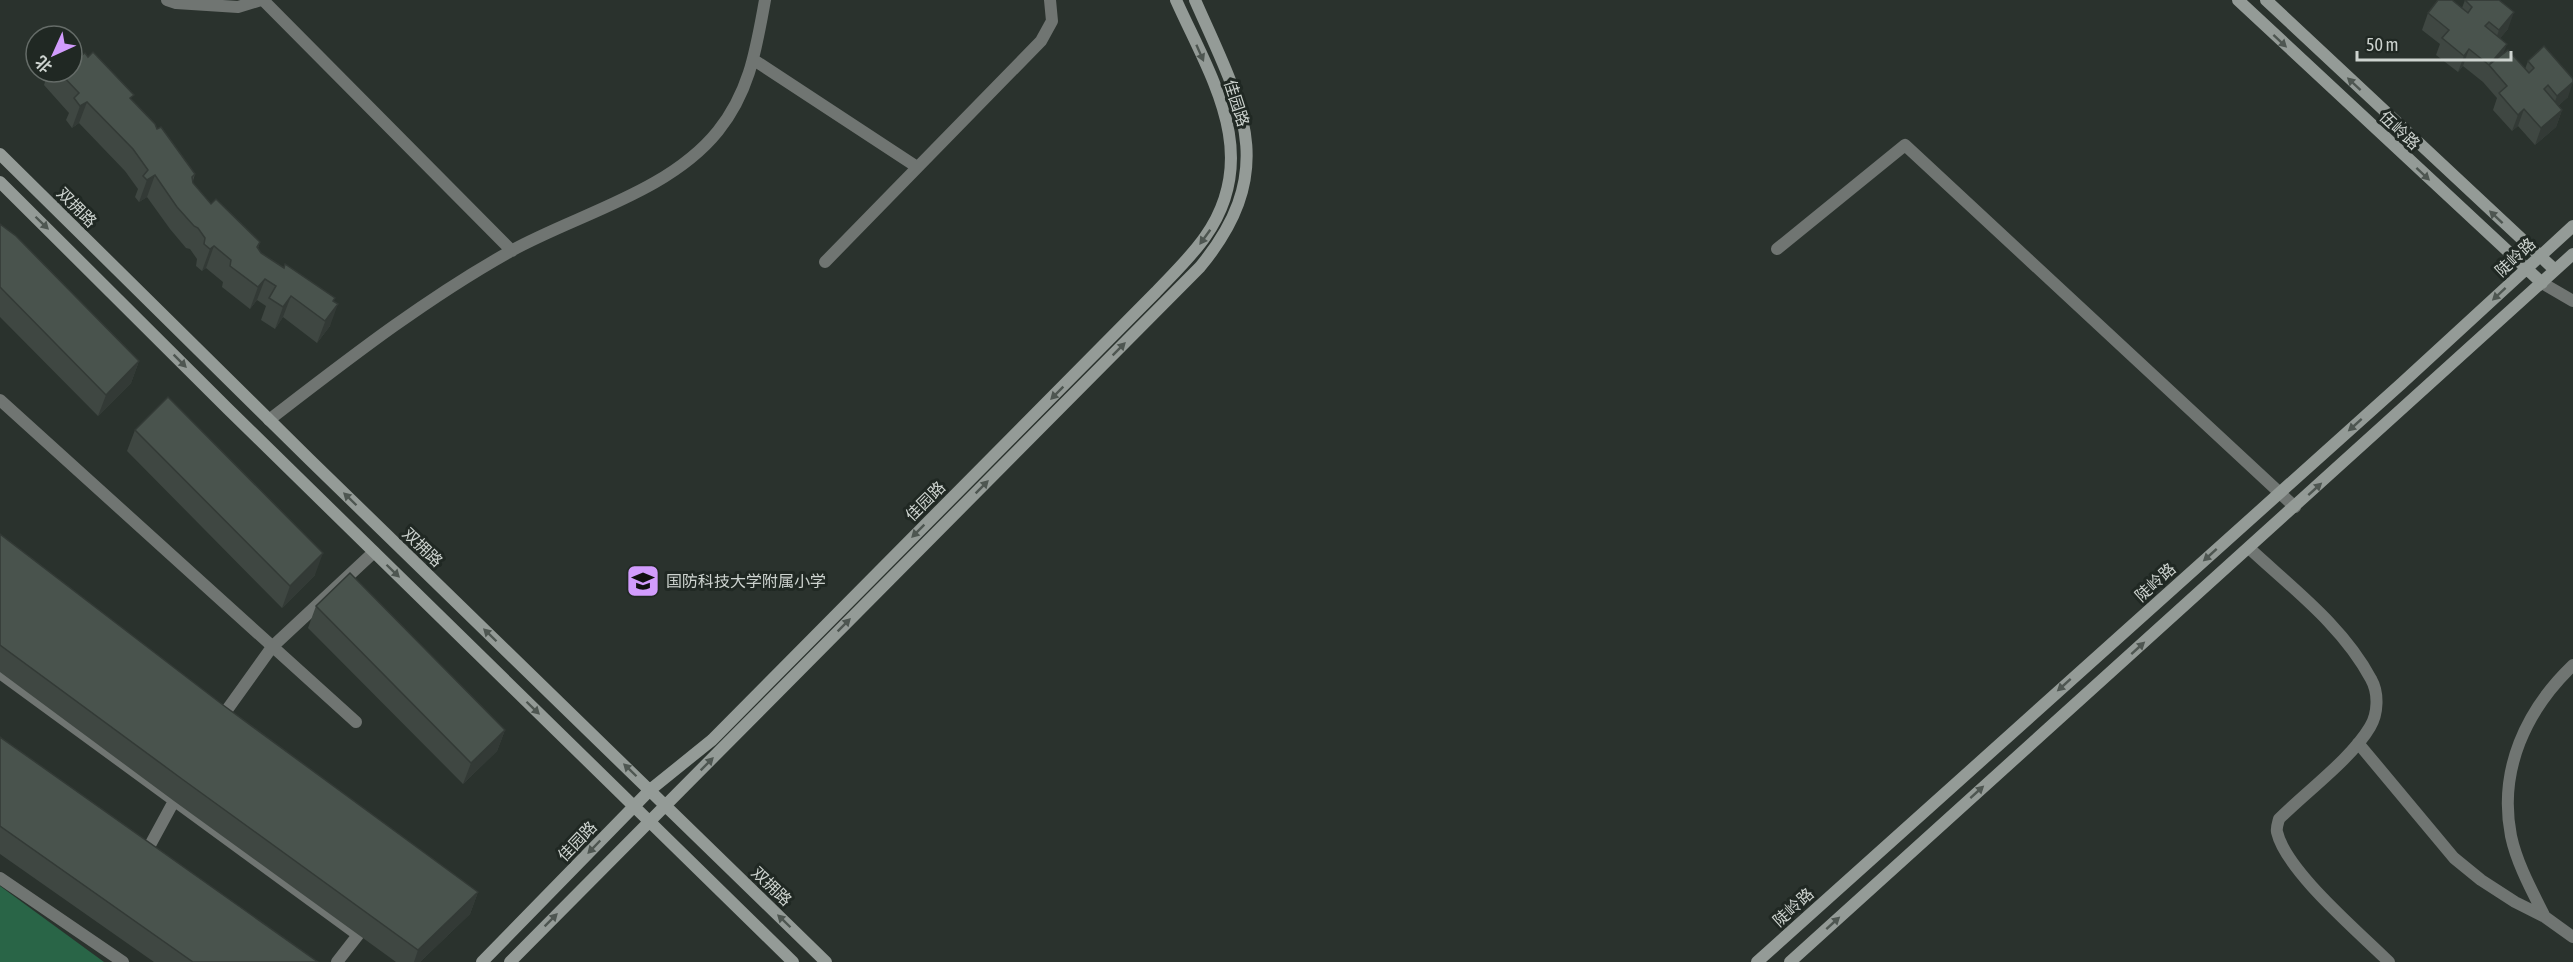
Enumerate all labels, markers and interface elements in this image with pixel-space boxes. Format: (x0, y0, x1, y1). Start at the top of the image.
north arrow (24, 24, 84, 84)
scale bar (2357, 24, 2512, 62)
one-way arrow (2273, 33, 2287, 47)
text: 50 m (2366, 34, 2398, 55)
one-way arrow (1196, 45, 1205, 62)
text: 北 (31, 53, 55, 77)
street label: 佳园路 (1221, 77, 1253, 129)
one-way arrow (2347, 77, 2361, 91)
street label: 伍岭路 (2376, 107, 2424, 153)
one-way arrow (2416, 166, 2430, 180)
street label: 双拥路 (54, 184, 100, 230)
one-way arrow (2489, 210, 2504, 224)
one-way arrow (34, 215, 48, 229)
one-way arrow (1199, 228, 1211, 244)
street label: 陡岭路 (2491, 234, 2539, 280)
one-way arrow (2492, 287, 2507, 301)
one-way arrow (1112, 341, 1126, 356)
one-way arrow (172, 353, 186, 367)
one-way arrow (1050, 386, 1064, 400)
one-way arrow (2348, 418, 2363, 431)
street label: 佳园路 (902, 478, 948, 524)
one-way arrow (974, 480, 989, 494)
one-way arrow (2307, 482, 2322, 496)
one-way arrow (343, 492, 357, 506)
one-way arrow (912, 523, 926, 537)
street label: 双拥路 (399, 524, 447, 570)
one-way arrow (2203, 548, 2218, 561)
street label: 陡岭路 (2131, 559, 2179, 605)
school or university icon: 国防科技大学附属小学 (625, 563, 661, 599)
one-way arrow (386, 564, 400, 578)
place label: 国防科技大学附属小学 (666, 572, 826, 590)
one-way arrow (836, 618, 851, 632)
one-way arrow (483, 628, 497, 642)
one-way arrow (2131, 641, 2146, 655)
one-way arrow (2057, 678, 2072, 691)
one-way arrow (525, 700, 539, 714)
one-way arrow (699, 757, 713, 771)
one-way arrow (623, 764, 637, 778)
one-way arrow (1970, 785, 1985, 799)
street label: 佳园路 (554, 817, 600, 865)
one-way arrow (587, 839, 601, 854)
street label: 双拥路 (748, 863, 796, 909)
street label: 陡岭路 (1769, 884, 1817, 930)
one-way arrow (543, 914, 557, 928)
one-way arrow (777, 914, 792, 928)
one-way arrow (1825, 917, 1840, 930)

